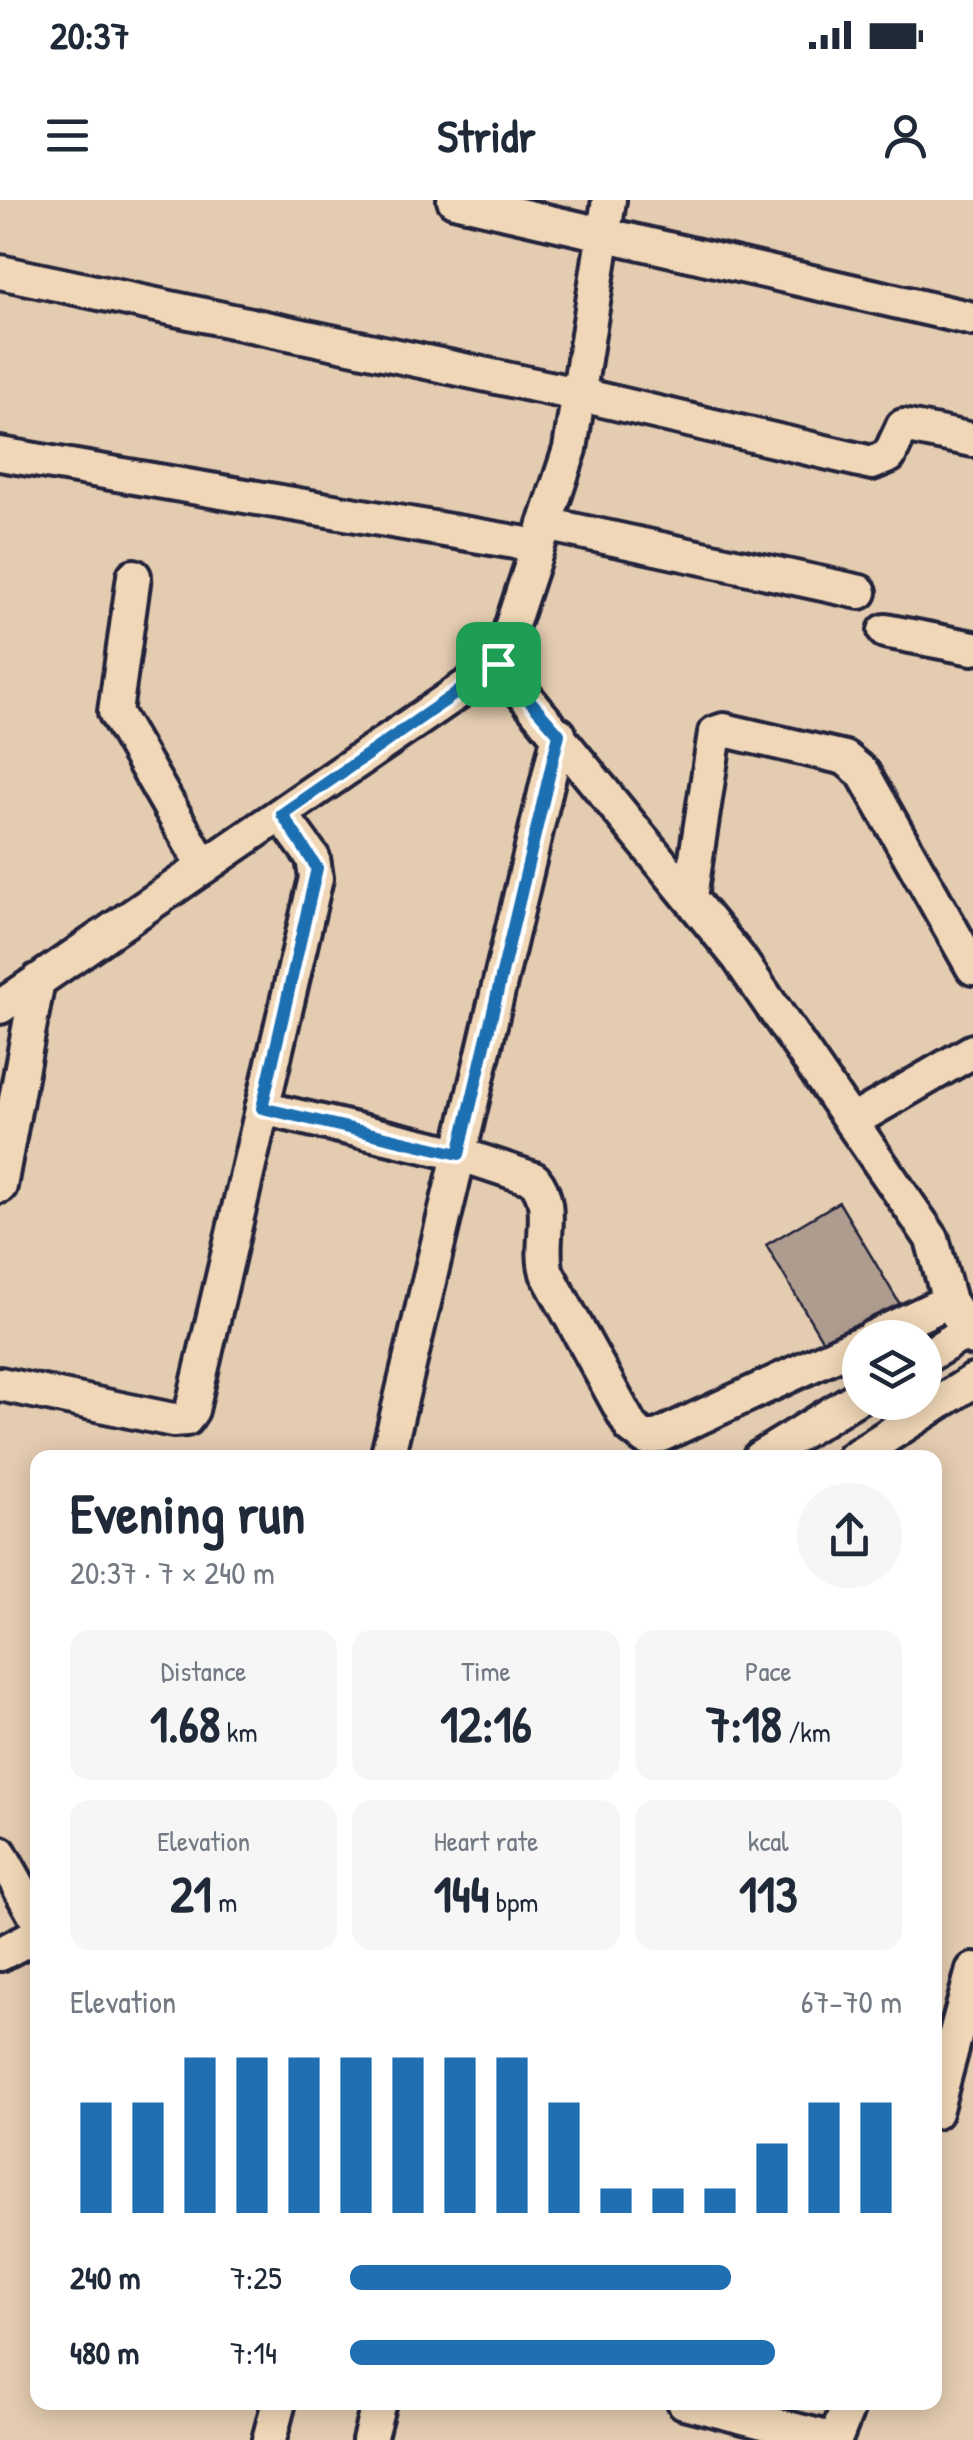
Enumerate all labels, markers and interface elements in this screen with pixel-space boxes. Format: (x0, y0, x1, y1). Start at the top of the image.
text: 20:37 (50, 9, 129, 61)
text: Stridr (437, 105, 536, 166)
icon: menu (40, 108, 95, 163)
icon: person (878, 108, 933, 163)
pin (456, 622, 541, 707)
icon: arrive (471, 637, 526, 692)
map controls (842, 1320, 942, 1420)
button: layers (842, 1320, 942, 1420)
text: Evening run (70, 1476, 305, 1550)
button: share (797, 1483, 902, 1588)
text: 20:37 · 7 × 240 m (70, 1551, 275, 1594)
text: Distance (161, 1652, 246, 1690)
text: Time (461, 1652, 511, 1690)
text: Pace (745, 1652, 792, 1690)
text: 1.68 (150, 1690, 220, 1758)
text: 12:16 (440, 1690, 532, 1758)
text: 7:18 (706, 1690, 782, 1758)
text: km (220, 1713, 257, 1751)
text: /km (782, 1713, 831, 1751)
text: Elevation (157, 1822, 250, 1860)
text: Heart rate (434, 1822, 538, 1860)
text: kcal (748, 1822, 789, 1860)
text: 21 (170, 1860, 212, 1928)
text: 144 (434, 1860, 489, 1928)
text: 113 (739, 1860, 798, 1928)
text: m (212, 1883, 237, 1921)
text: bpm (489, 1883, 538, 1921)
text: Elevation (70, 1980, 176, 2023)
text: 67–70 m (801, 1980, 902, 2023)
text: 240 m (70, 2256, 140, 2299)
text: 7:25 (230, 2256, 282, 2299)
text: 480 m (70, 2331, 139, 2374)
text: 7:14 (230, 2331, 277, 2374)

